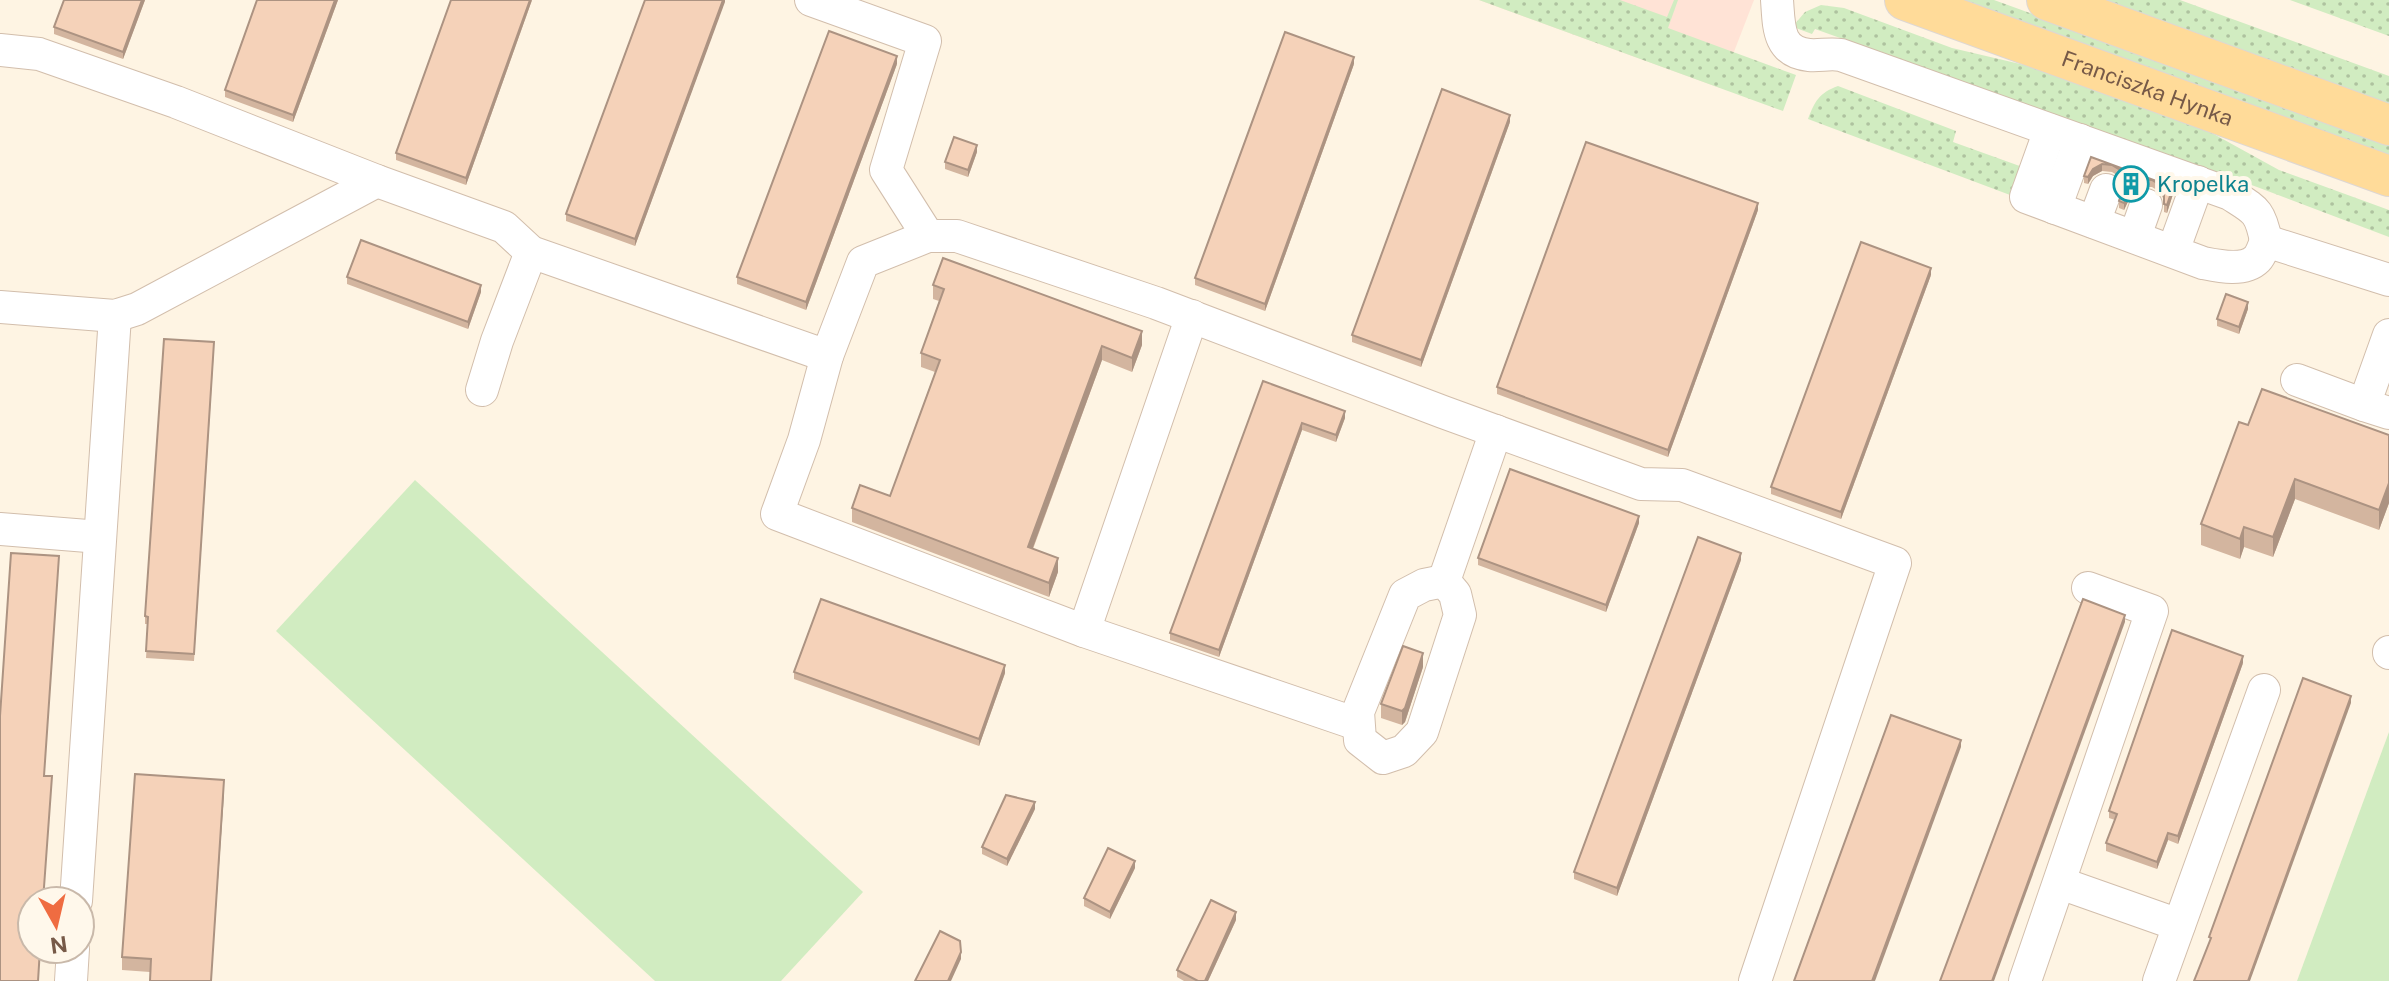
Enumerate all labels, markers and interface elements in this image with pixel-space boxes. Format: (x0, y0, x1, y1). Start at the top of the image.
street label: Franciszka Hynka (2058, 45, 2237, 131)
building icon: Kropelka (2112, 165, 2150, 203)
place label: Kropelka (2157, 171, 2249, 197)
north arrow (16, 885, 96, 965)
text: N (48, 931, 69, 959)

